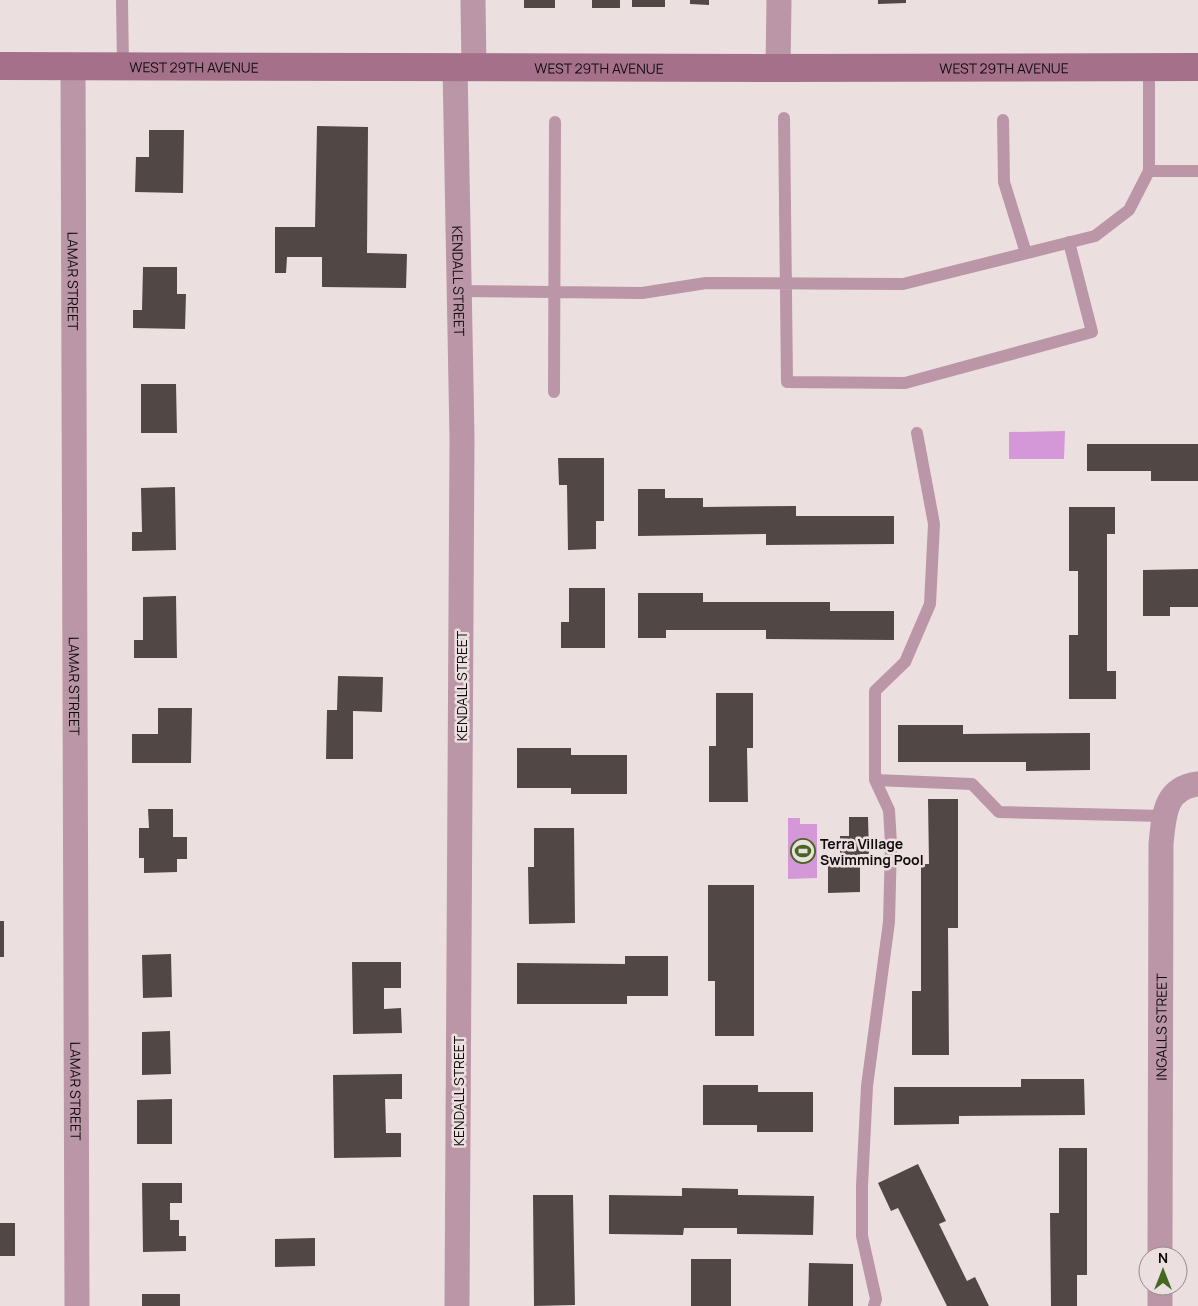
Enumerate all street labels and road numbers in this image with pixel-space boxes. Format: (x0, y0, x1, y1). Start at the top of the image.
street label: WEST 29TH AVENUE (129, 57, 259, 76)
street label: WEST 29TH AVENUE (534, 58, 664, 77)
street label: WEST 29TH AVENUE (939, 58, 1069, 77)
street label: KENDALL STREET (448, 226, 470, 337)
street label: LAMAR STREET (64, 232, 83, 331)
street label: KENDALL STREET (452, 630, 471, 741)
street label: LAMAR STREET (65, 637, 85, 736)
street label: INGALLS STREET (1151, 973, 1170, 1081)
street label: KENDALL STREET (449, 1035, 468, 1146)
street label: LAMAR STREET (67, 1042, 86, 1141)

